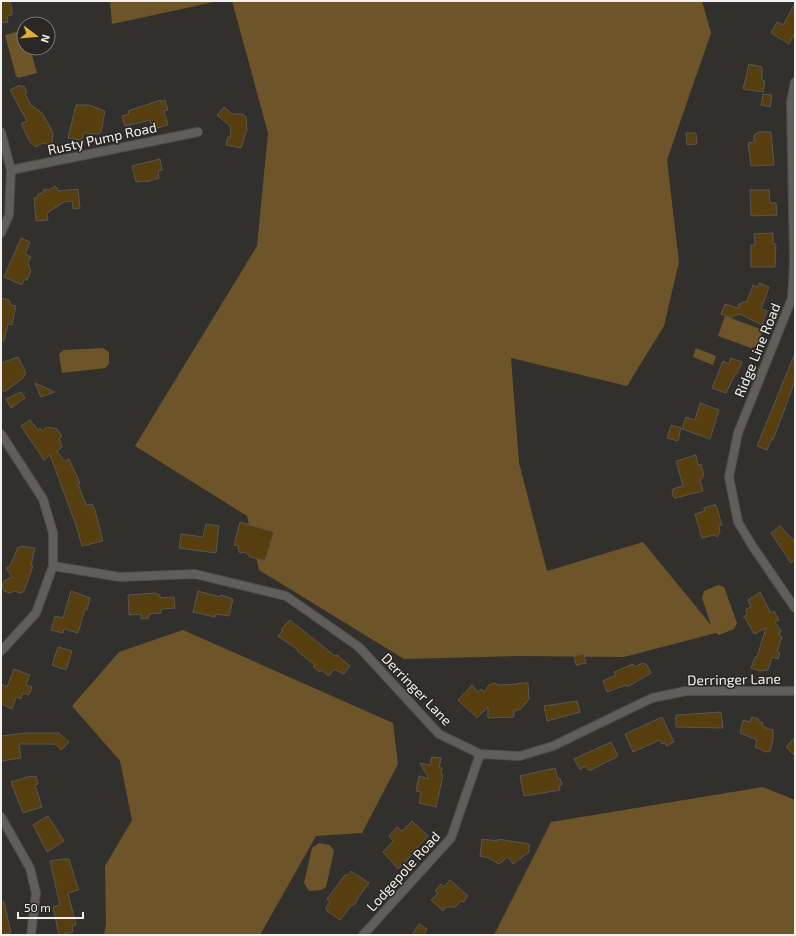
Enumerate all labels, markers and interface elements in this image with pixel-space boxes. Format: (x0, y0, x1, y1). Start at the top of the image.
north arrow (16, 16, 56, 56)
text: N (39, 33, 53, 45)
street label: Rusty Pump Road (46, 118, 158, 158)
street label: Ridge Line Road (730, 300, 784, 400)
street label: Derringer Lane (378, 649, 456, 729)
street label: Derringer Lane (687, 670, 781, 688)
street label: Lodgepole Road (363, 828, 443, 914)
scale bar (18, 894, 83, 920)
text: 50 m (24, 900, 51, 914)

